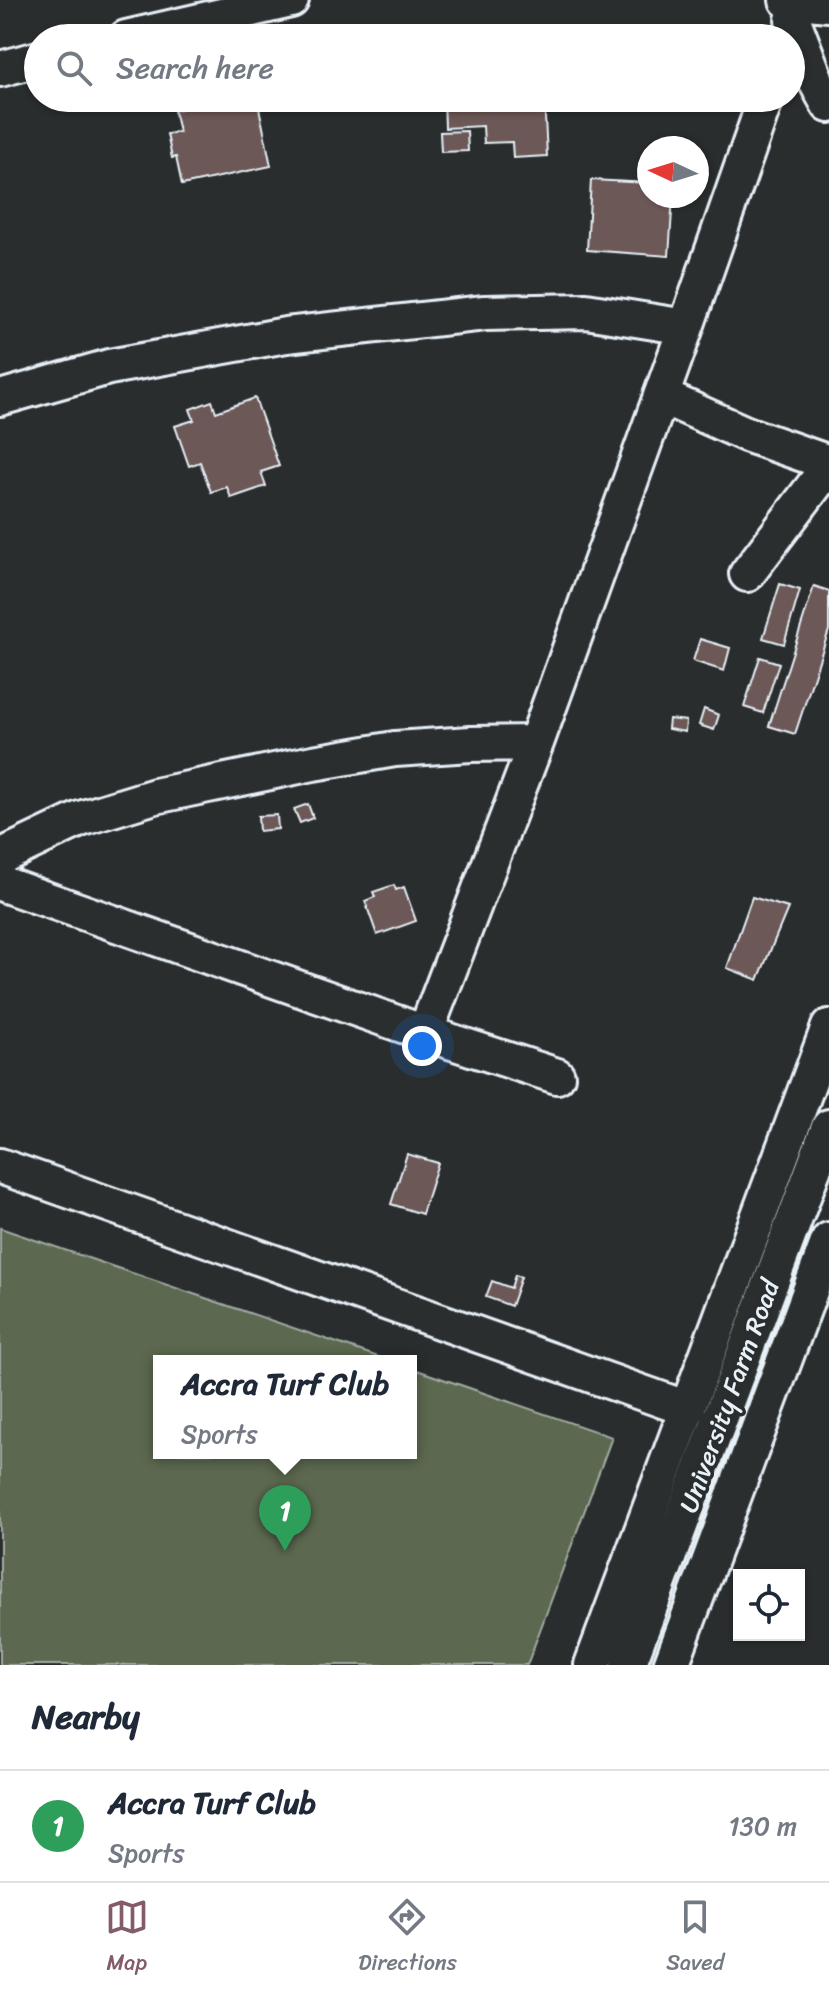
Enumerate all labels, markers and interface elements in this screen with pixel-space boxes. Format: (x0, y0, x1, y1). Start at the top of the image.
search box (24, 24, 805, 112)
text: Search here (116, 41, 274, 95)
icon: search (52, 46, 96, 90)
north arrow (637, 136, 709, 208)
your location (402, 1026, 442, 1066)
street label: University Farm Road (665, 1271, 793, 1519)
popup (153, 1355, 417, 1459)
text: Accra Turf Club (181, 1357, 389, 1411)
text: Sports (181, 1411, 257, 1457)
pin: 1 (259, 1485, 311, 1551)
map controls (733, 1569, 805, 1641)
button: locate (733, 1569, 805, 1641)
text: Nearby (32, 1687, 140, 1747)
text: Accra Turf Club (108, 1776, 316, 1830)
text: 1 (52, 1803, 64, 1849)
text: 130 m (728, 1803, 797, 1849)
text: Sports (108, 1830, 184, 1876)
tab: Map (105, 1895, 149, 1982)
tab: Directions (358, 1895, 457, 1982)
tab: Saved (666, 1895, 724, 1982)

